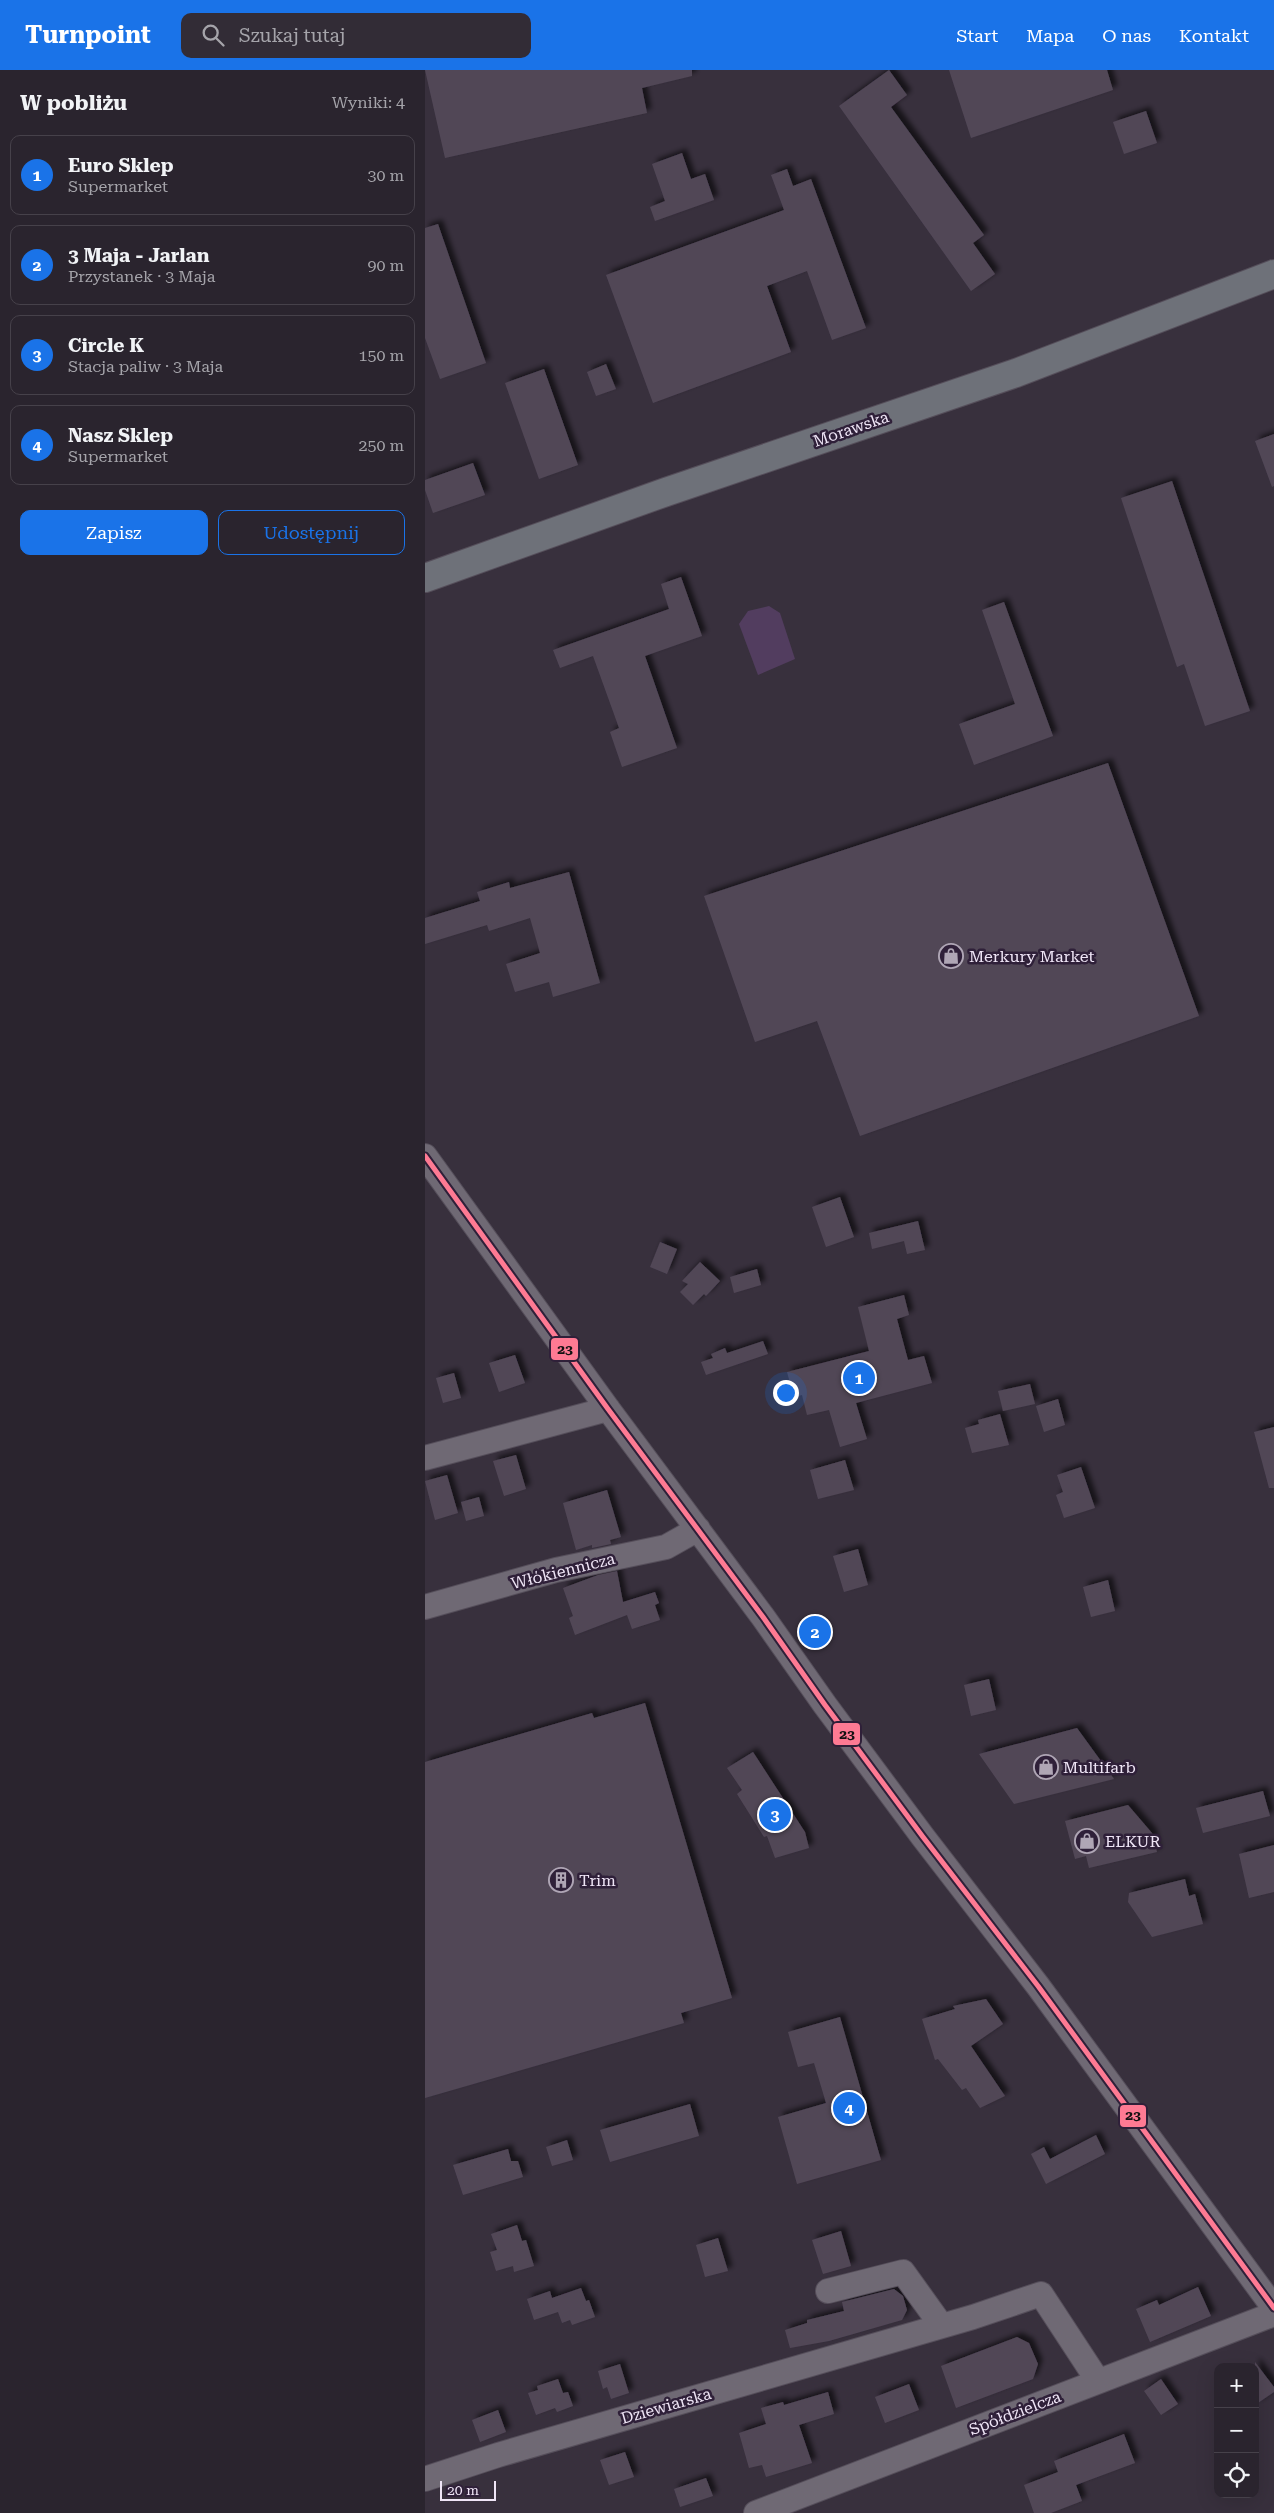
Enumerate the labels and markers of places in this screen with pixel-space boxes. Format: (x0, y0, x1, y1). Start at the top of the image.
shop icon: Merkury Market (938, 943, 964, 969)
place label: Merkury Market (969, 947, 1095, 966)
pin: 1 (843, 1359, 875, 1397)
pin: 2 (799, 1613, 831, 1651)
shop icon: Multifarb (1033, 1754, 1059, 1780)
place label: Multifarb (1063, 1758, 1136, 1777)
pin: 3 (759, 1796, 791, 1834)
shop icon: ELKUR (1074, 1828, 1100, 1854)
place label: ELKUR (1105, 1832, 1161, 1851)
building icon: Trim (548, 1867, 574, 1893)
place label: Trim (579, 1871, 616, 1890)
pin: 4 (833, 2089, 865, 2127)

